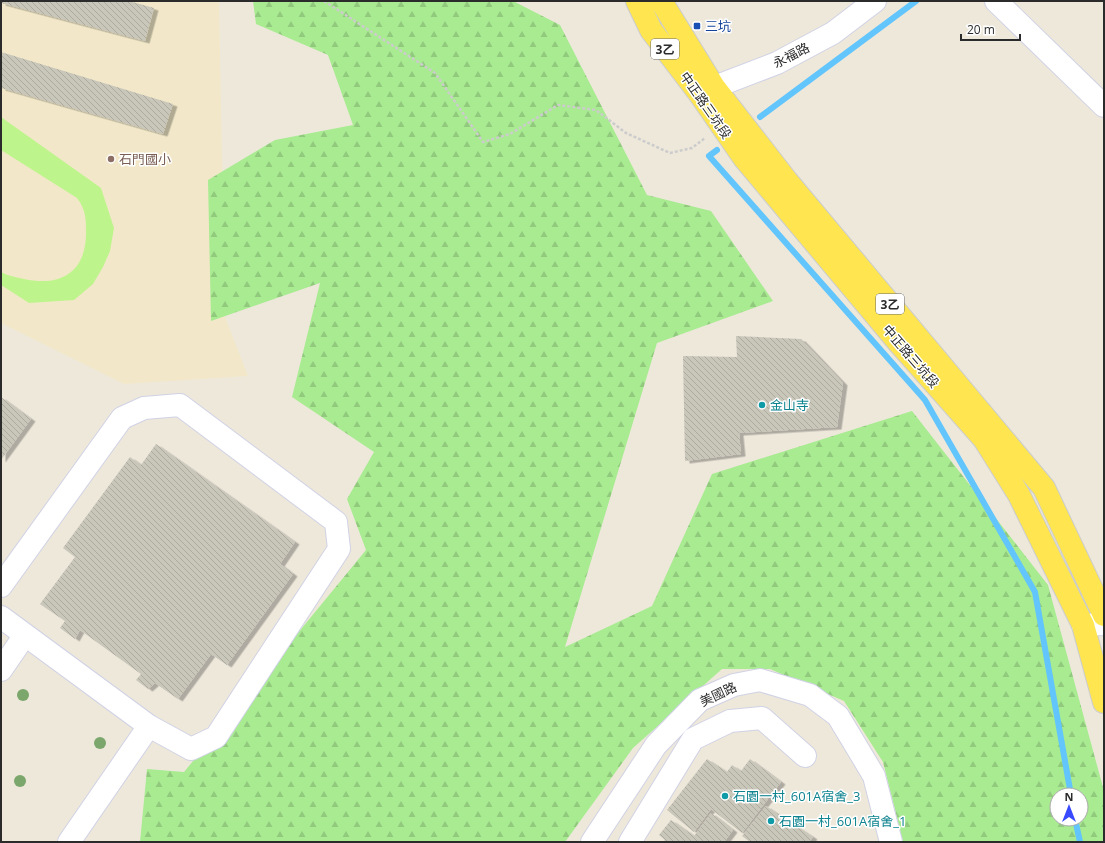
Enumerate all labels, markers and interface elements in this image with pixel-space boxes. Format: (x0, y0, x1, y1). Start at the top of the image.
scale bar (961, 16, 1020, 42)
place label: 三坑 (705, 17, 731, 35)
marker: 三坑 (692, 21, 702, 31)
text: 20 m (967, 21, 995, 38)
street label: 永福路 (770, 38, 812, 72)
road number: 3乙 (651, 39, 679, 59)
street label: 中正路三坑段 (676, 68, 736, 142)
place label: 石門國小 (119, 150, 171, 168)
marker: 石門國小 (106, 154, 116, 164)
road number: 3乙 (876, 294, 904, 314)
street label: 中正路三坑段 (879, 321, 943, 391)
place label: 金山寺 (770, 396, 809, 414)
marker: 金山寺 (757, 400, 767, 410)
street label: 美國路 (697, 678, 739, 710)
place label: 石園一村_601A宿舍_3 (733, 787, 860, 805)
north arrow (1049, 787, 1089, 827)
text: N (1065, 789, 1073, 804)
marker: 石園一村_601A宿舍_3 (720, 791, 730, 801)
place label: 石園一村_601A宿舍_1 (779, 812, 906, 830)
marker: 石園一村_601A宿舍_1 (766, 816, 776, 826)

